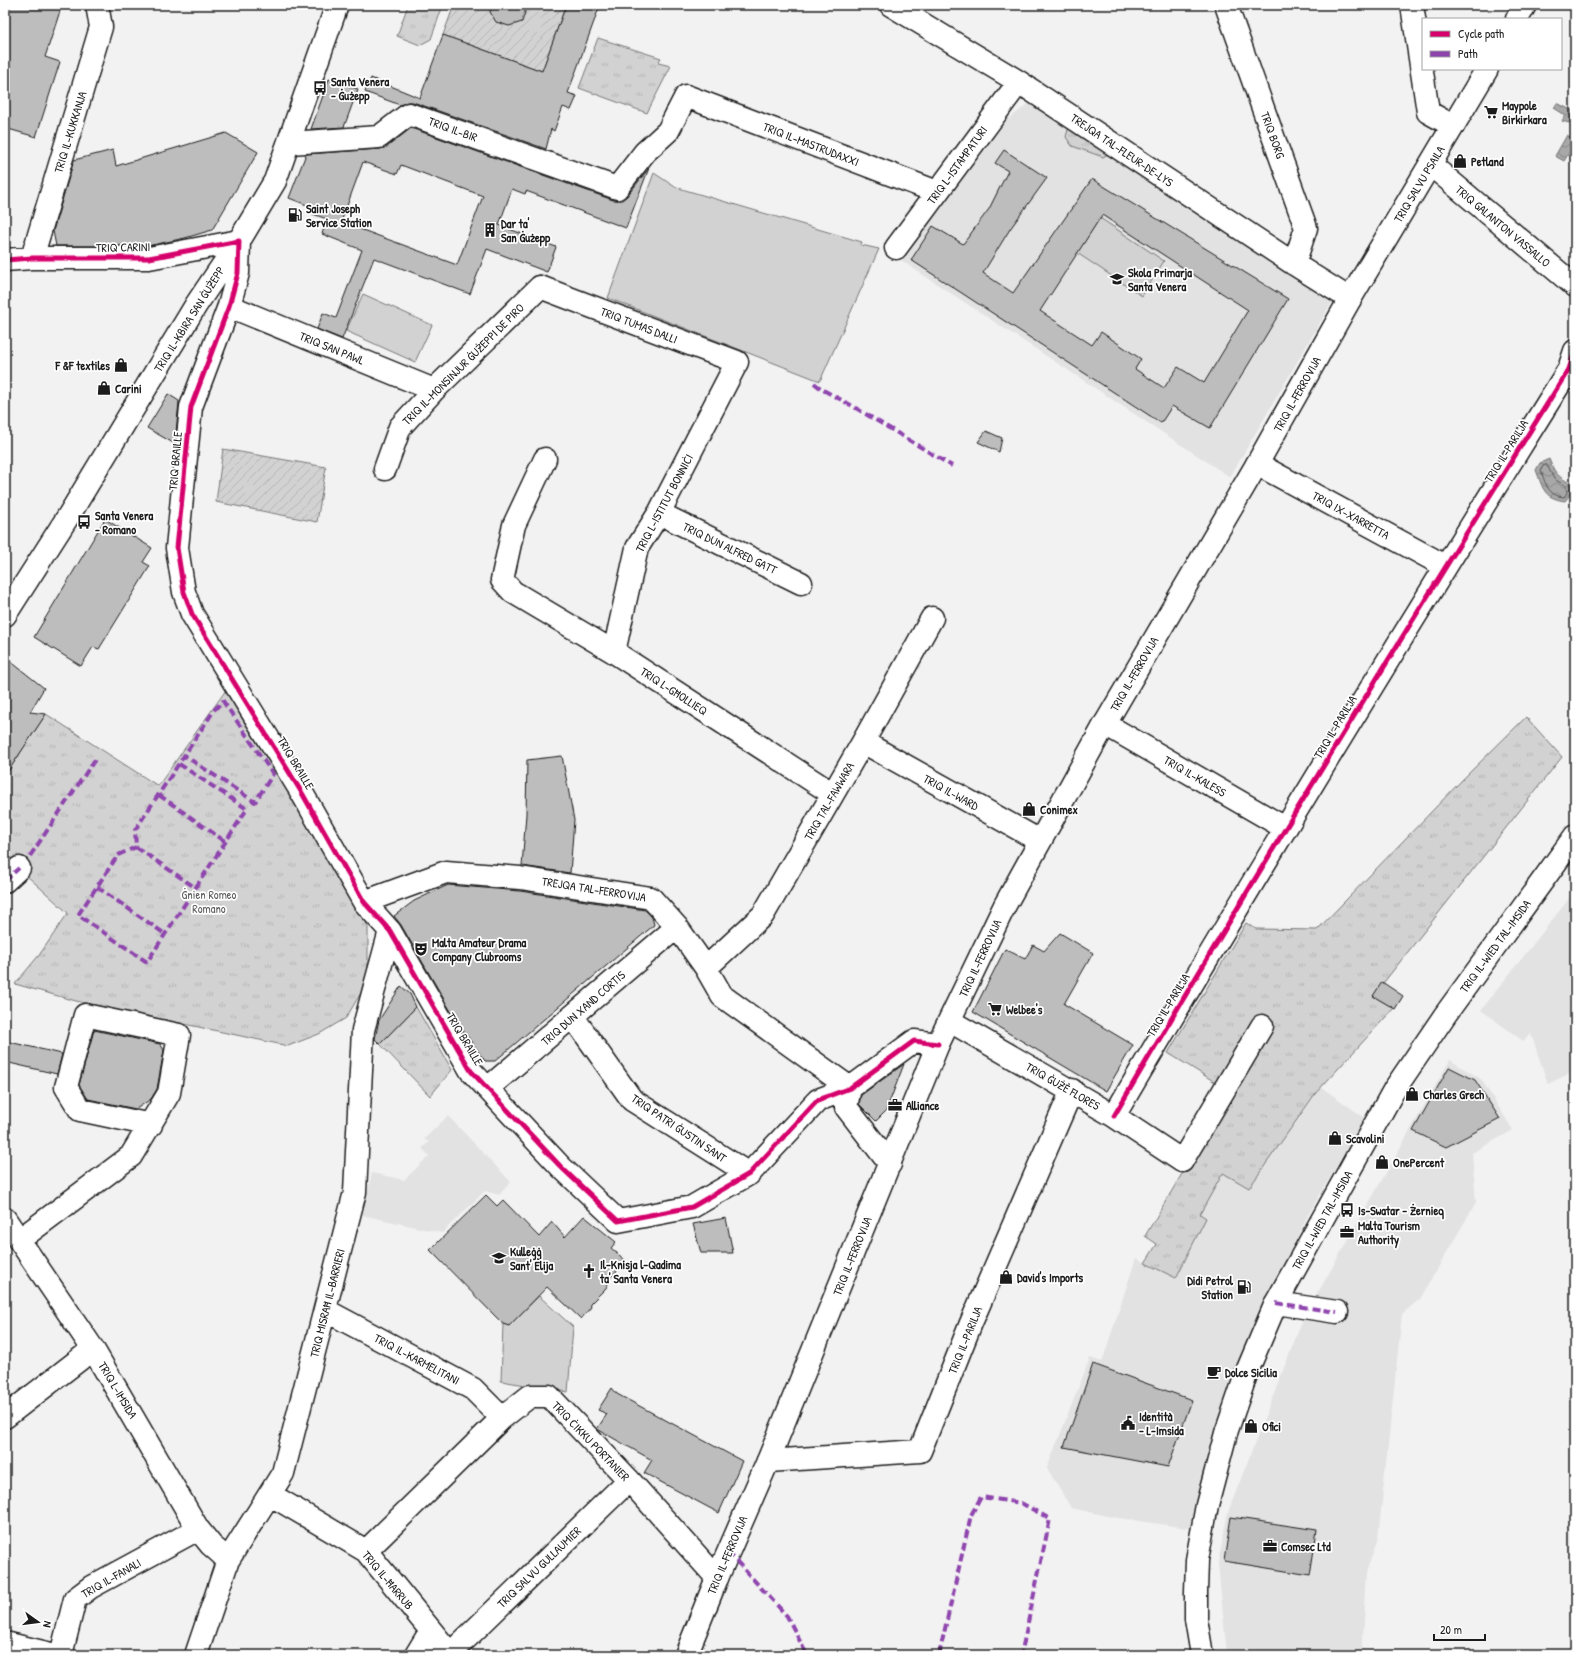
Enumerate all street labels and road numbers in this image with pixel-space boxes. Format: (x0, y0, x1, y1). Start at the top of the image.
street label: TRIQ IL-KUKKANJA (50, 89, 91, 175)
street label: TREJQA TAL-FLEUR-DE-LYS (1067, 109, 1177, 191)
street label: TRIQ BORG (1257, 109, 1289, 161)
street label: TRIQ IL-BIR (426, 112, 480, 146)
street label: TRIQ IL-MASTRUDAXXI (761, 118, 861, 170)
street label: TRIQ L-ISTAMPATURI (923, 122, 991, 208)
street label: TRIQ SALVU PSAILA (1389, 142, 1449, 226)
street label: TRIQ GALANTON VASSALLO (1452, 181, 1554, 271)
street label: TRIQ CARINI (96, 238, 150, 256)
street label: TRIQ IL-KBIRA SAN ĠUŻEPP (150, 263, 229, 375)
street label: TRIQ IL-MONSINJUR ĠUŻEPPI DE PIRO (398, 299, 528, 429)
street label: TRIQ TUMAS DALLI (598, 302, 680, 348)
street label: TRIQ SAN PAWL (297, 327, 367, 369)
street label: TRIQ IL-FERROVIJA (1269, 353, 1325, 435)
street label: TRIQ IL-PARILJA (1480, 416, 1532, 486)
street label: TRIQ BRAILLE (164, 430, 186, 491)
street label: TRIQ L-ISTITUT BONNIĊI (631, 451, 697, 555)
street label: TRIQ IX-XARRETTA (1309, 487, 1393, 543)
street label: TRIQ DUN ALFRED GATT (680, 518, 780, 578)
street label: TRIQ IL-FERROVIJA (1106, 633, 1162, 715)
street label: TRIQ L-GĦOLLIEQ (637, 663, 711, 719)
street label: TRIQ IL-PARILJA (1309, 692, 1361, 762)
street label: TRIQ BRAILLE (274, 733, 319, 793)
street label: TRIQ IL-KALESS (1161, 751, 1230, 801)
street label: TRIQ TAL-FAWWARA (800, 759, 858, 843)
street label: TRIQ IL-WARD (920, 770, 982, 814)
street label: TREJQA TAL-FERROVIJA (541, 872, 647, 906)
street label: TRIQ IL-WIED TAL-IMSIDA (1455, 896, 1535, 996)
street label: TRIQ IL-FERROVIJA (955, 916, 1005, 1000)
street label: TRIQ DUN XAND CORTIS (537, 966, 629, 1049)
street label: TRIQ IL-PARILJA (1142, 970, 1194, 1040)
street label: TRIQ BRAILLE (443, 1009, 488, 1069)
street label: TRIQ ĠUŻÈ FLORES (1023, 1058, 1104, 1114)
street label: TRIQ PATRI ĠUSTIN SANT (628, 1090, 730, 1166)
street label: TRIQ IL-WIED TAL-IMSIDA (1288, 1167, 1356, 1273)
street label: TRIQ IL-FERROVIJA (828, 1214, 876, 1298)
street label: TRIQ MISRAĦ IL-BARRIERI (305, 1247, 349, 1359)
street label: TRIQ IL-PARILJA (944, 1304, 986, 1376)
street label: TRIQ IL-KARMELITANI (371, 1329, 463, 1389)
street label: TRIQ L-IMSIDA (94, 1358, 142, 1422)
street label: TRIQ ĊIKKU PORTANIER (548, 1397, 634, 1485)
street label: TRIQ IL-FERROVIJA (703, 1513, 751, 1597)
street label: TRIQ SALVU GULLAUMIER (493, 1522, 585, 1612)
street label: TRIQ IL-ĦARRUB (358, 1547, 418, 1613)
street label: TRIQ IL-FANALI (78, 1554, 144, 1602)

